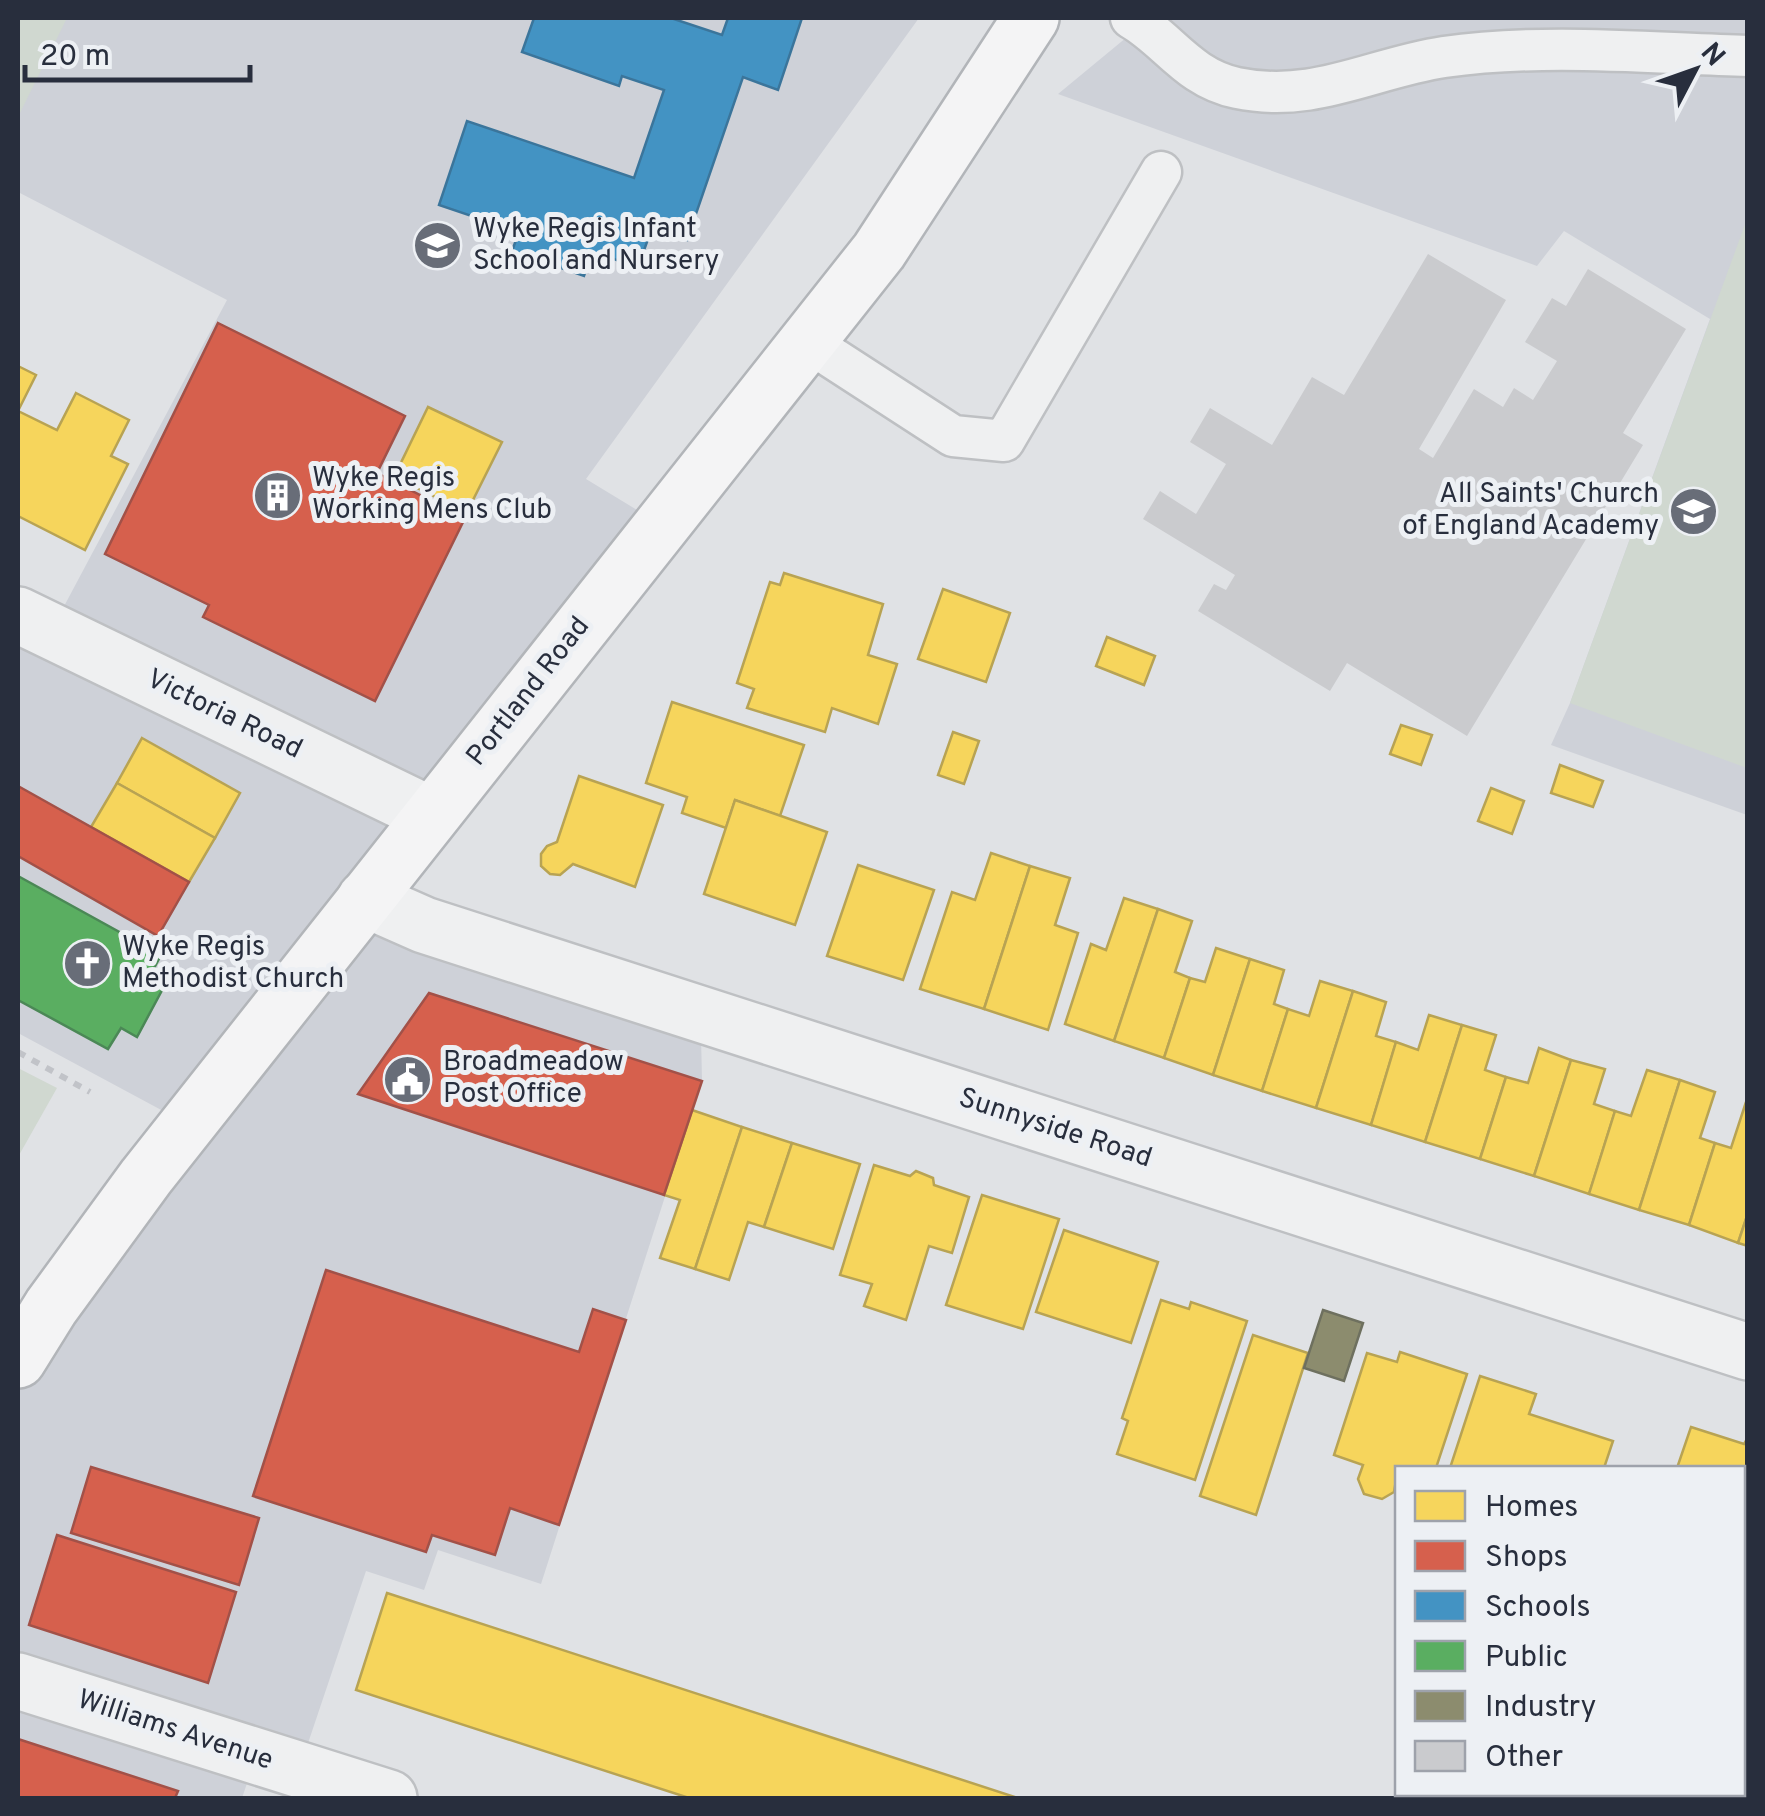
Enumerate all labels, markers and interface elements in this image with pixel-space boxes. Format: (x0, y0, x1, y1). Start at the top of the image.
scale bar (25, 20, 250, 82)
north arrow (1645, 20, 1745, 120)
text: N (1691, 36, 1732, 75)
text: 20 m (40, 39, 110, 76)
place label: Wyke Regis Infant School and Nursery (473, 212, 719, 280)
school or university icon: Wyke Regis Infant School and Nursery (412, 220, 464, 272)
place label: Wyke Regis Working Mens Club (312, 461, 552, 529)
building icon: Wyke Regis Working Mens Club (251, 469, 303, 521)
place label: All Saints' Church of England Academy (1402, 477, 1659, 545)
school or university icon: All Saints' Church of England Academy (1668, 485, 1720, 537)
street label: Portland Road (459, 610, 599, 774)
street label: Victoria Road (140, 662, 308, 768)
place label: Wyke Regis Methodist Church (122, 930, 344, 998)
church icon: Wyke Regis Methodist Church (61, 938, 113, 990)
place label: Broadmeadow Post Office (443, 1045, 624, 1113)
public building icon: Broadmeadow Post Office (382, 1053, 434, 1105)
street label: Sunnyside Road (954, 1081, 1156, 1177)
legend (1395, 1466, 1745, 1796)
text: Homes (1485, 1490, 1578, 1527)
text: Shops (1485, 1540, 1568, 1577)
text: Schools (1485, 1590, 1591, 1627)
text: Public (1485, 1640, 1568, 1677)
street label: Williams Avenue (73, 1682, 277, 1780)
text: Industry (1485, 1690, 1596, 1727)
text: Other (1485, 1740, 1563, 1777)

